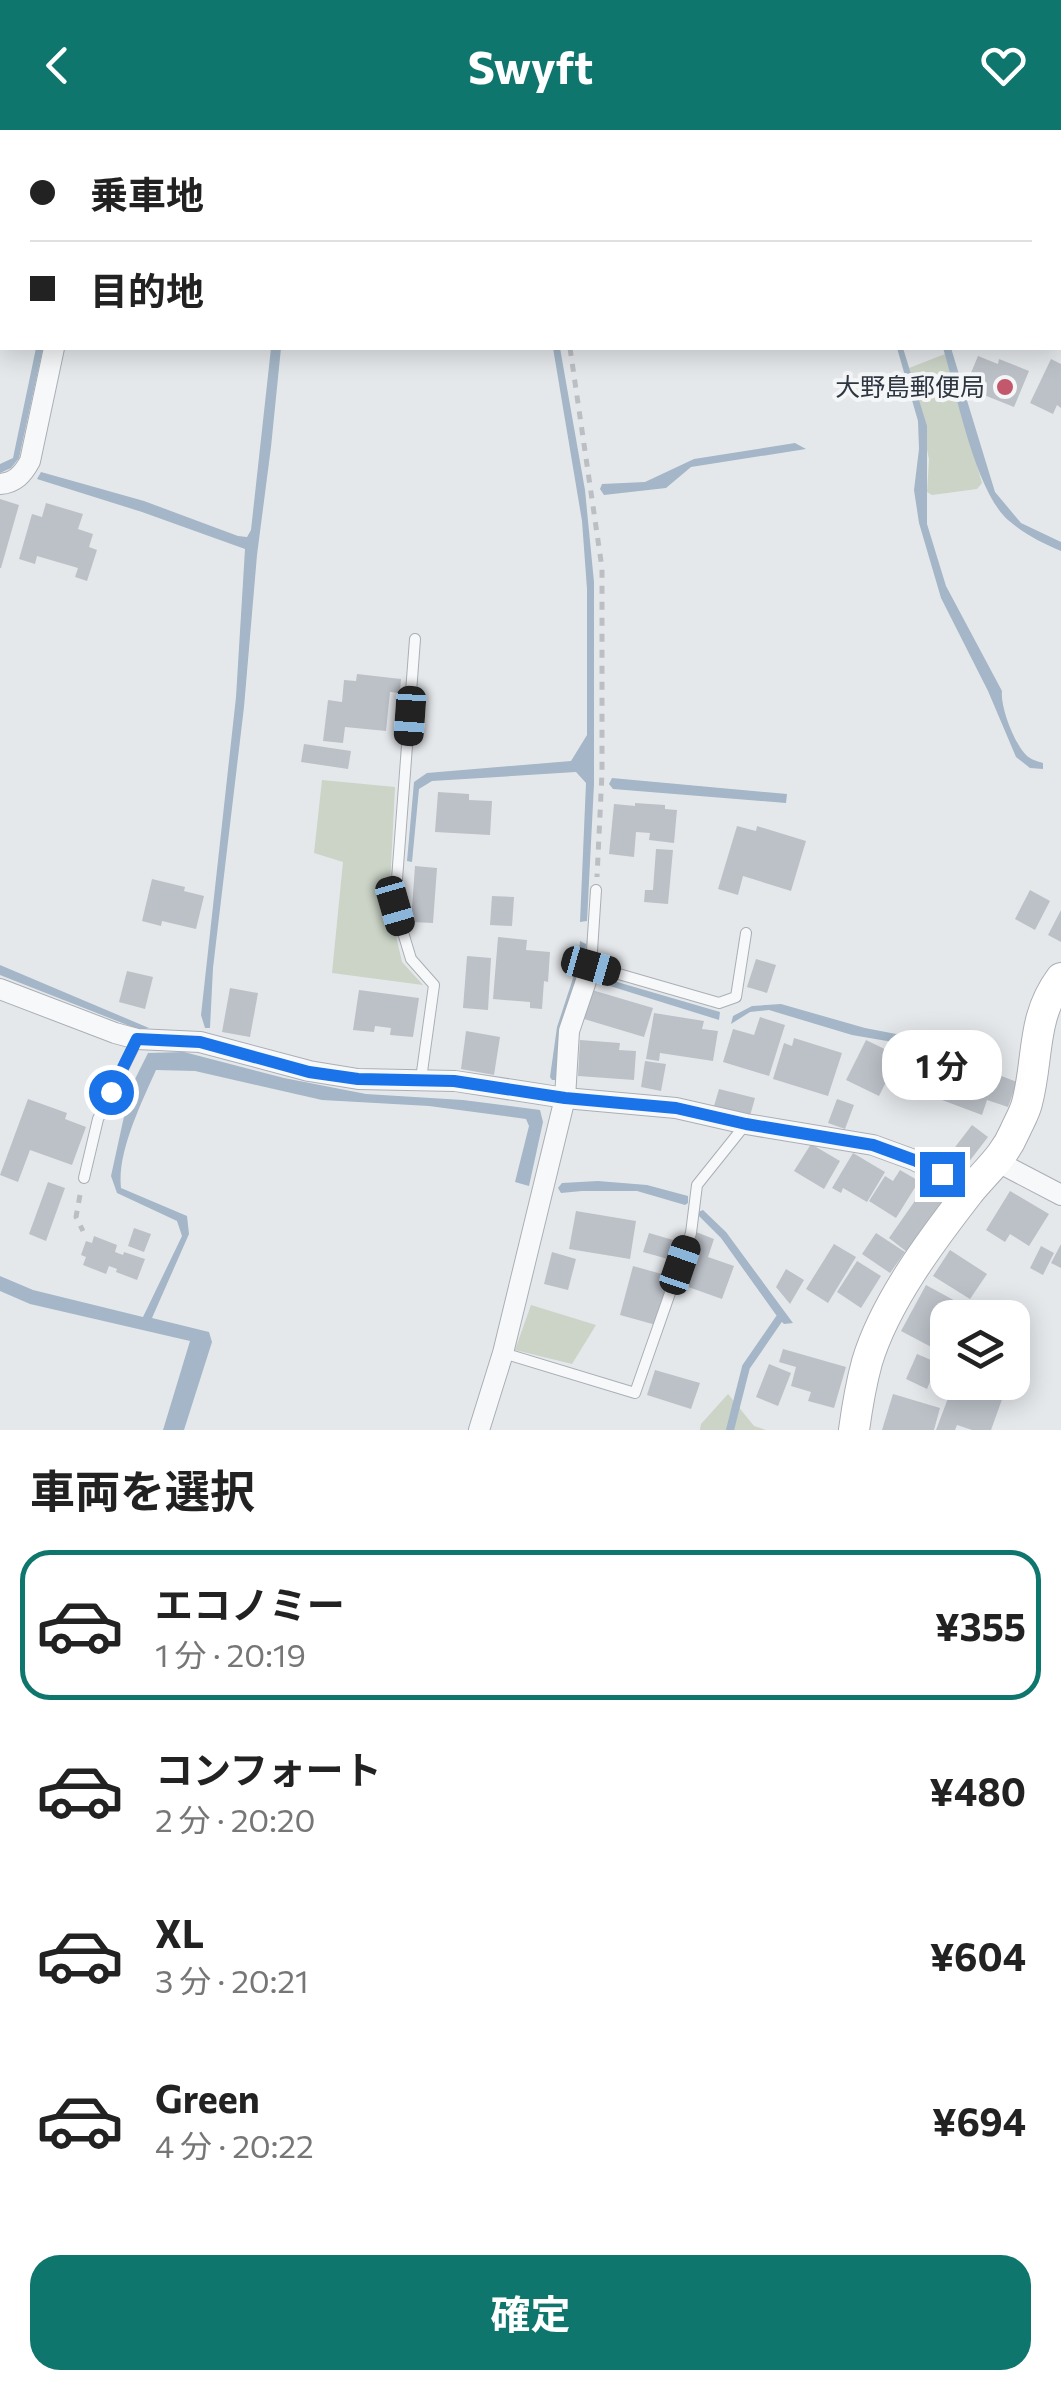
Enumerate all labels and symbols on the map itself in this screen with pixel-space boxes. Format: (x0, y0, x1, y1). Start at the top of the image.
place label: 大野島郵便局 (835, 371, 985, 401)
marker: 大野島郵便局 (994, 376, 1016, 398)
car (393, 685, 427, 747)
car (372, 873, 418, 939)
car (558, 943, 624, 989)
callout: 1 分 (882, 1029, 1002, 1099)
route start (89, 1070, 134, 1115)
route end (920, 1152, 965, 1197)
car (656, 1232, 704, 1298)

